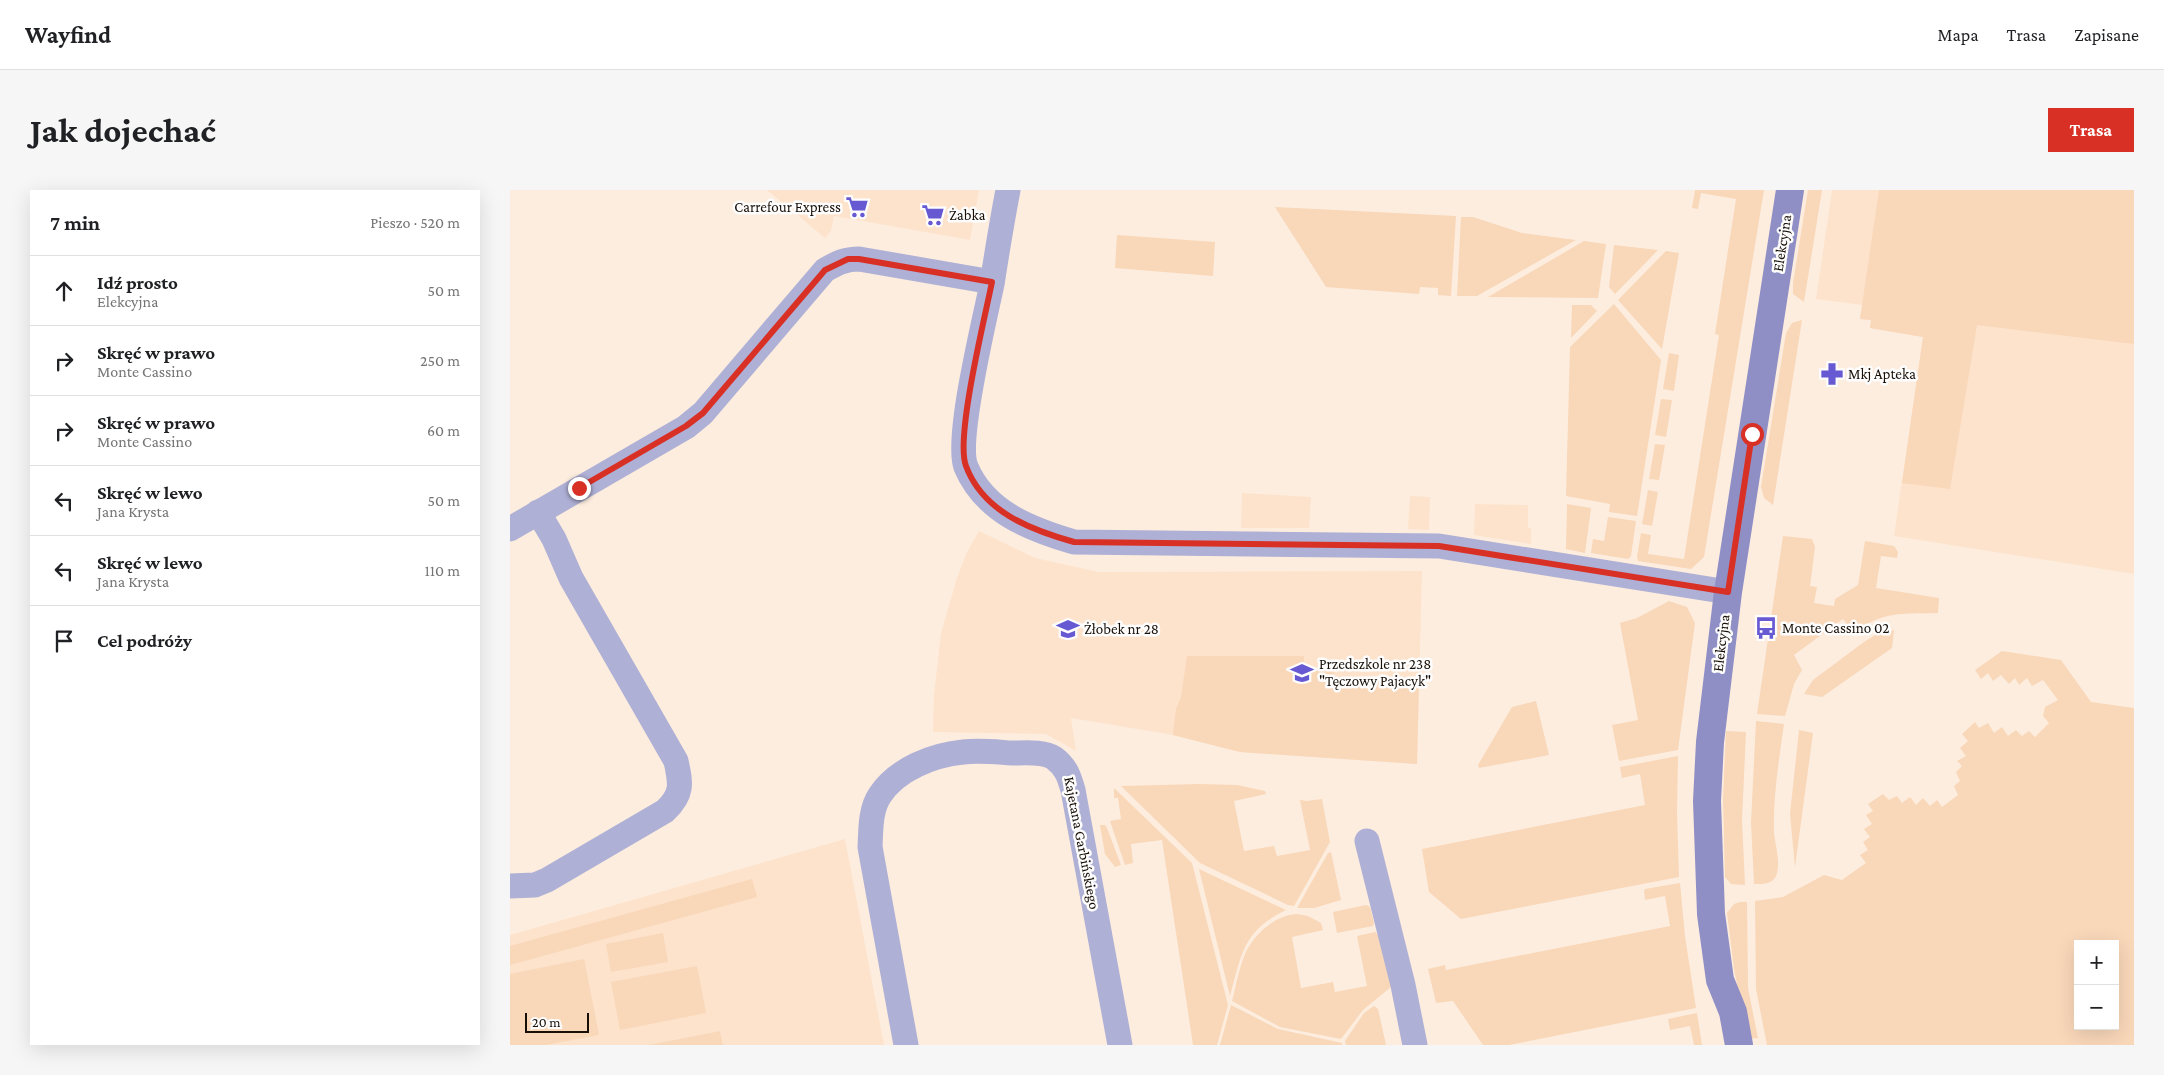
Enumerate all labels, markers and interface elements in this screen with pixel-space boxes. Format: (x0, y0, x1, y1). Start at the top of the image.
text: Wayfind (25, 21, 111, 48)
text: Mapa (1938, 25, 1979, 45)
text: Trasa (2007, 25, 2046, 45)
text: Zapisane (2074, 25, 2139, 45)
button: Trasa (2048, 108, 2134, 152)
text: Jak dojechać (30, 111, 216, 150)
supermarket icon: Carrefour Express (844, 194, 870, 220)
place label: Carrefour Express (734, 199, 841, 216)
supermarket icon: Żabka (920, 202, 946, 228)
place label: Żabka (949, 207, 986, 223)
text: 7 min (50, 211, 100, 235)
street label: Elekcyjna (1770, 213, 1795, 273)
text: Pieszo · 520 m (370, 214, 460, 231)
text: Idź prosto (97, 272, 178, 293)
icon: ahead (50, 277, 78, 305)
text: 50 m (428, 282, 460, 299)
text: Elekcyjna (97, 293, 158, 310)
text: Skręć w prawo (97, 342, 215, 363)
icon: right (50, 347, 78, 375)
text: 250 m (420, 352, 460, 369)
pharmacy icon: Mkj Apteka (1819, 361, 1845, 387)
text: Monte Cassino (97, 363, 192, 380)
place label: Mkj Apteka (1848, 366, 1916, 383)
text: Skręć w prawo (97, 412, 215, 433)
icon: right (50, 417, 78, 445)
text: 60 m (427, 422, 460, 439)
route start (1741, 423, 1764, 446)
text: Monte Cassino (97, 433, 192, 450)
route end (568, 477, 591, 500)
text: Skręć w lewo (97, 482, 203, 503)
icon: left (50, 487, 78, 515)
text: 50 m (428, 492, 460, 509)
text: Jana Krysta (97, 503, 169, 520)
text: Skręć w lewo (97, 552, 203, 573)
icon: left (50, 557, 78, 585)
text: 110 m (424, 562, 460, 579)
text: Jana Krysta (97, 573, 169, 590)
street label: Elekcyjna (1710, 613, 1733, 673)
bus stop icon: Monte Cassino 02 (1753, 615, 1779, 641)
school or university icon: Żłobek nr 28 (1055, 616, 1081, 642)
place label: Monte Cassino 02 (1782, 620, 1889, 636)
place label: Żłobek nr 28 (1084, 621, 1159, 637)
icon: arrive (50, 627, 78, 655)
text: Cel podróży (97, 630, 192, 651)
place label: Przedszkole nr 238 "Tęczowy Pajacyk" (1319, 656, 1431, 690)
school or university icon: Przedszkole nr 238 "Tęczowy Pajacyk" (1289, 660, 1315, 686)
street label: Kajetana Garbińskiego (1060, 775, 1103, 911)
map controls (2074, 940, 2119, 1030)
button: + (2074, 940, 2119, 985)
button: − (2074, 985, 2119, 1030)
scale bar (525, 1010, 589, 1033)
text: 20 m (532, 1014, 560, 1030)

